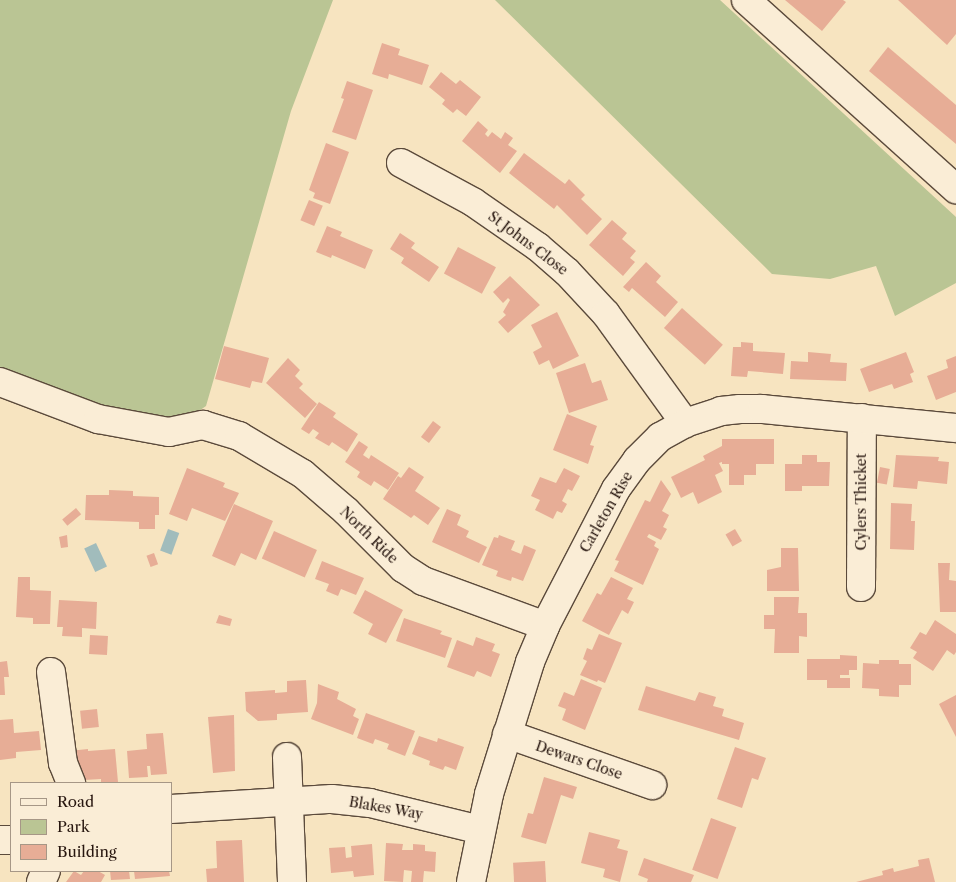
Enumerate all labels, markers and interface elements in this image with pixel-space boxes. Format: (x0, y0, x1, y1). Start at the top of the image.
street label: St Johns Close (485, 208, 571, 278)
street label: Cylers Thicket (853, 453, 869, 551)
street label: Carleton Rise (576, 469, 636, 555)
street label: North Ride (337, 503, 401, 567)
street label: Dewars Close (533, 737, 625, 783)
legend (10, 782, 172, 872)
text: Road (57, 792, 94, 811)
street label: Blakes Way (347, 793, 425, 823)
text: Park (57, 817, 90, 836)
text: Building (57, 842, 117, 861)

